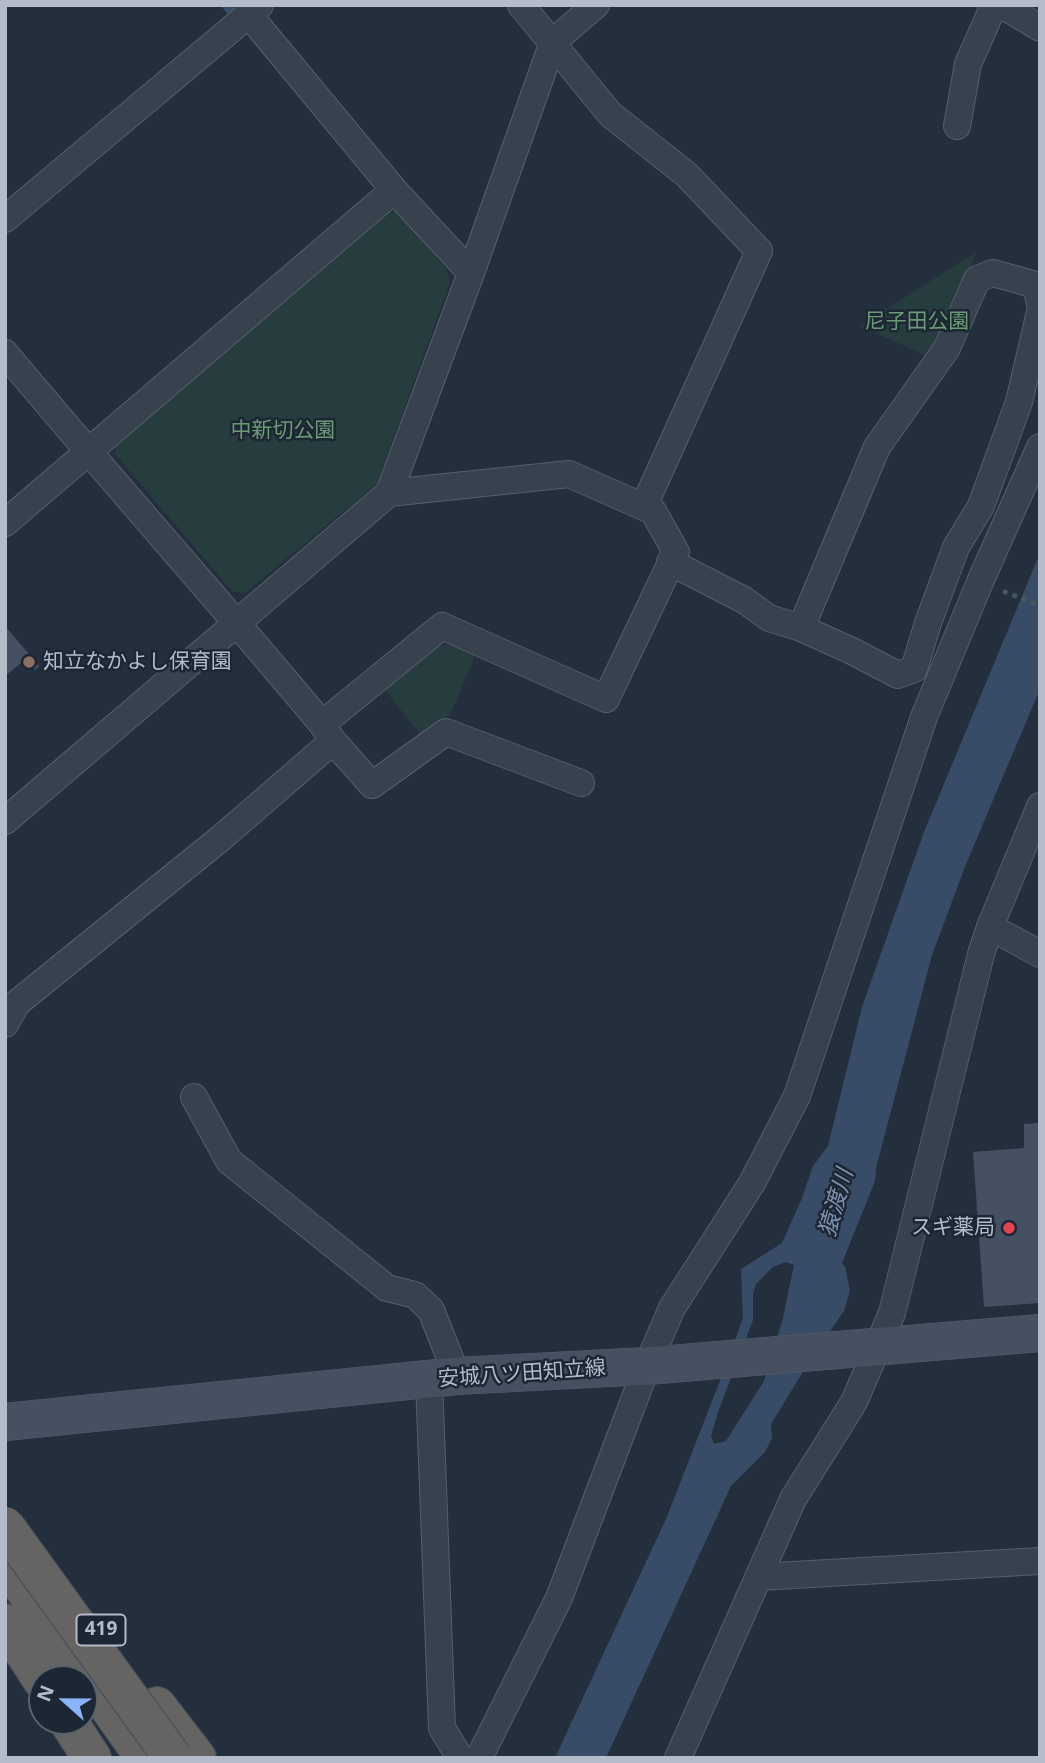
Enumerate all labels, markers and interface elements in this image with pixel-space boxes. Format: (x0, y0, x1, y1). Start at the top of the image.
park label: 尼子田公園 (865, 309, 969, 335)
park label: 中新切公園 (231, 418, 335, 444)
place label: 知立なかよし保育園 (43, 649, 232, 675)
marker: 知立なかよし保育園 (21, 654, 37, 670)
water label: 猿渡川 (814, 1166, 860, 1240)
place label: スギ薬局 (911, 1215, 995, 1241)
marker: スギ薬局 (1001, 1220, 1017, 1236)
street label: 安城八ツ田知立線 (437, 1356, 607, 1392)
road number: 419 (76, 1614, 126, 1646)
north arrow (28, 1665, 98, 1735)
text: N (30, 1681, 60, 1705)

